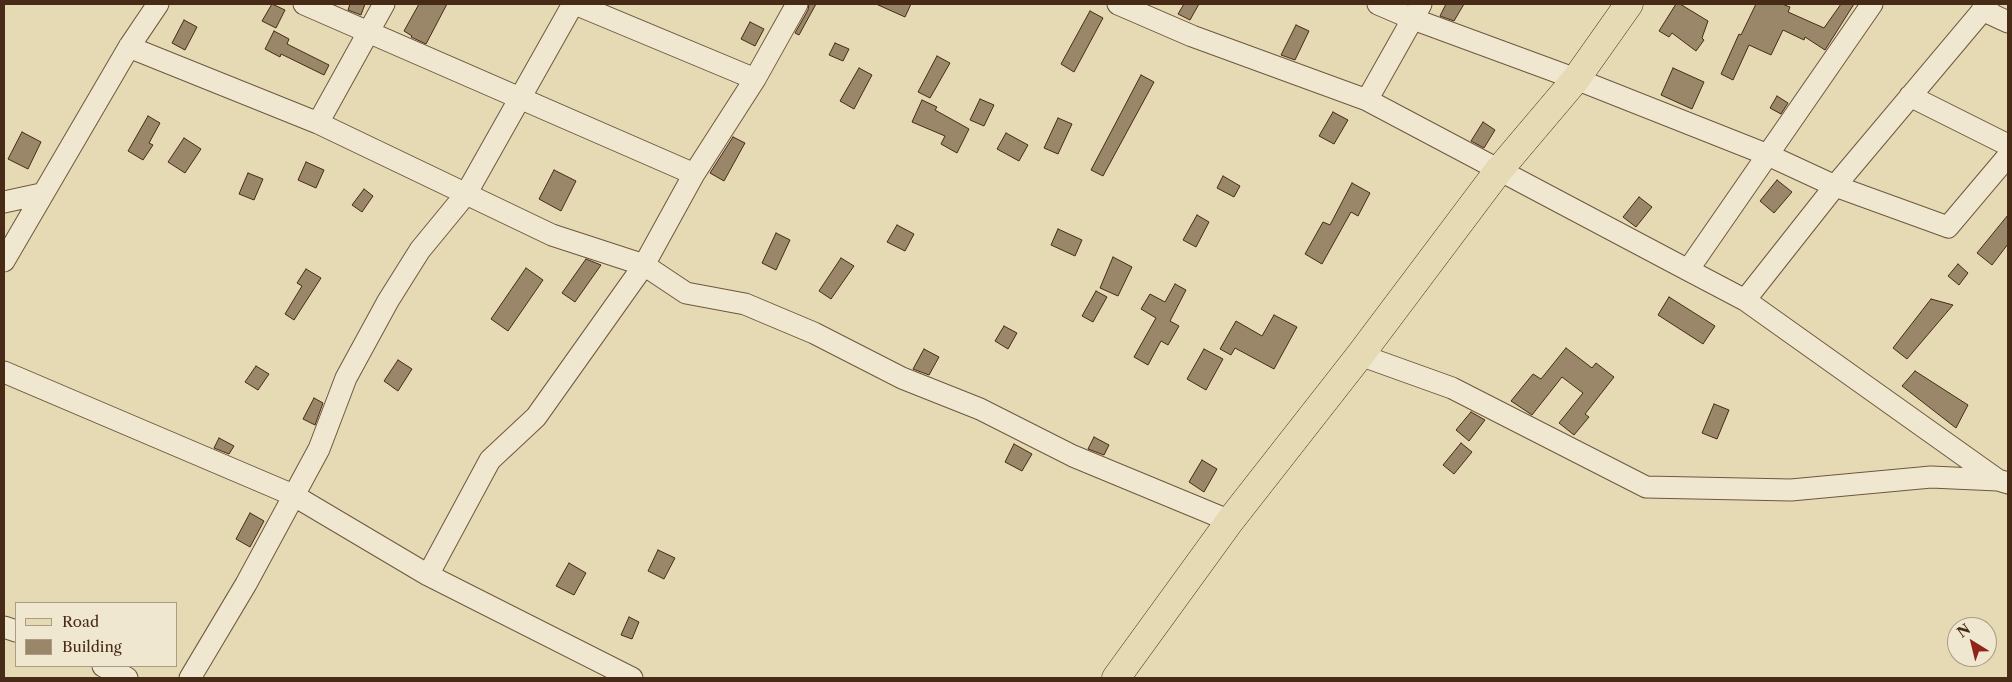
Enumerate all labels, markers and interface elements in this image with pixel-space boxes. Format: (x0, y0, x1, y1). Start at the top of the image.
legend (15, 602, 178, 667)
text: Road (62, 612, 99, 631)
north arrow (1947, 617, 1997, 667)
text: N (1954, 620, 1974, 642)
text: Building (62, 637, 122, 656)

